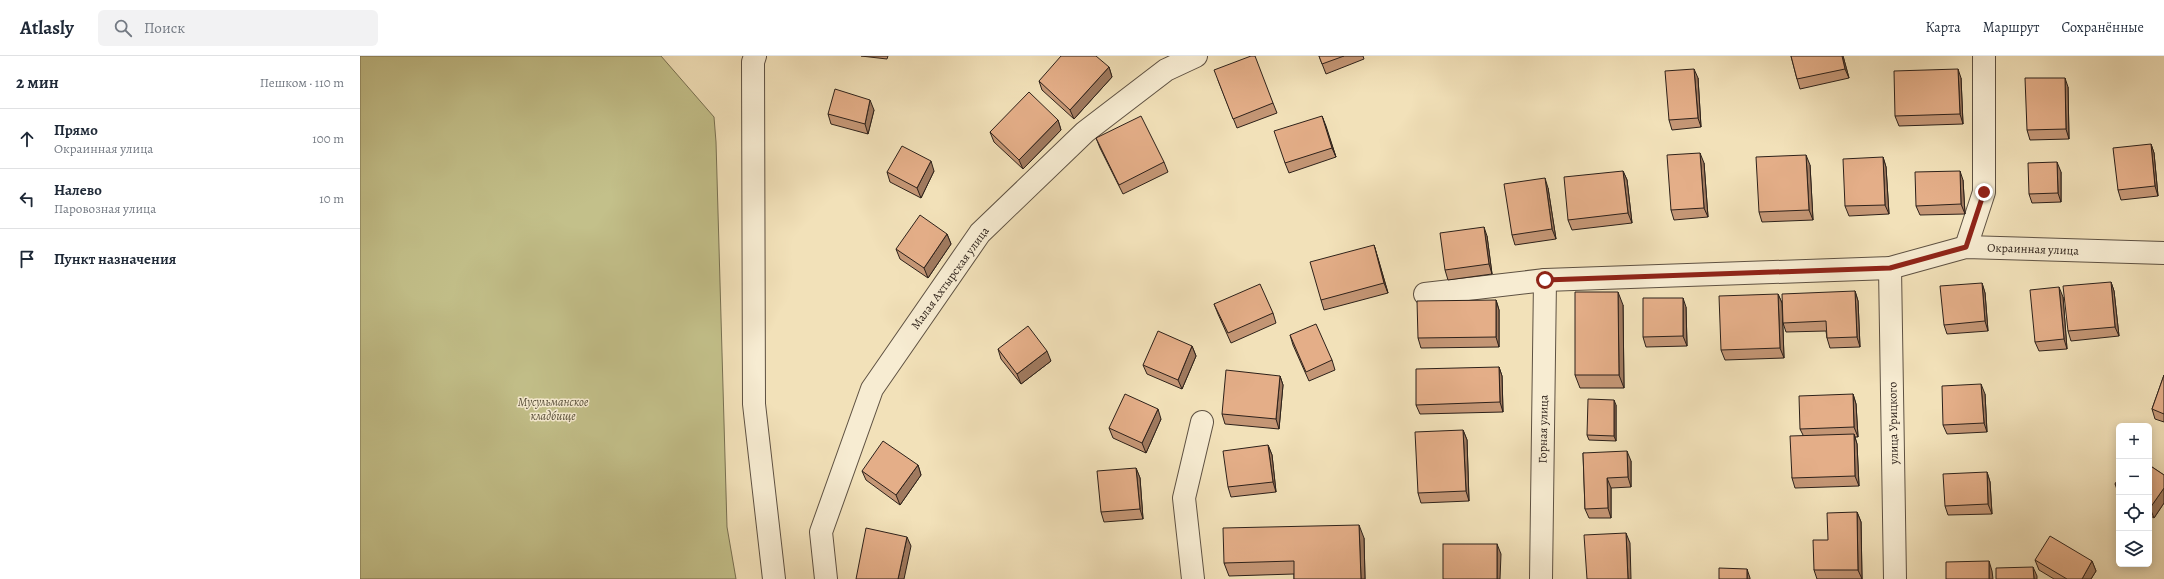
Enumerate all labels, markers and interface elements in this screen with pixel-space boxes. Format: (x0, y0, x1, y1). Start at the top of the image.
search box (98, 10, 378, 46)
text: Atlasly (20, 15, 74, 41)
icon: search (112, 17, 134, 39)
text: Поиск (144, 18, 185, 38)
text: Карта (1926, 18, 1961, 37)
text: Маршрут (1983, 18, 2039, 37)
text: Сохранённые (2061, 18, 2144, 37)
text: 2 мин (16, 71, 59, 94)
text: Пешком · 110 m (260, 74, 344, 91)
text: Прямо (54, 120, 98, 140)
icon: ahead (16, 128, 38, 150)
text: 100 m (312, 130, 344, 147)
text: Окраинная улица (54, 140, 153, 157)
text: Налево (54, 180, 102, 200)
route end (1975, 183, 1993, 201)
icon: left (16, 188, 38, 210)
text: 10 m (319, 190, 344, 207)
text: Паровозная улица (54, 200, 156, 217)
street label: Малая Ахтырская улица (907, 223, 993, 333)
street label: Окраинная улица (1987, 239, 2080, 259)
icon: arrive (16, 248, 38, 270)
text: Пункт назначения (54, 249, 176, 269)
route start (1536, 271, 1554, 289)
street label: улица Урицкого (1884, 382, 1902, 465)
park label: Мусульманское кладбище (518, 394, 589, 424)
street label: Горная улица (1534, 394, 1552, 464)
map controls (2116, 423, 2152, 567)
button: + (2116, 423, 2152, 459)
button: − (2116, 459, 2152, 495)
button: locate (2116, 495, 2152, 531)
button: layers (2116, 531, 2152, 567)

